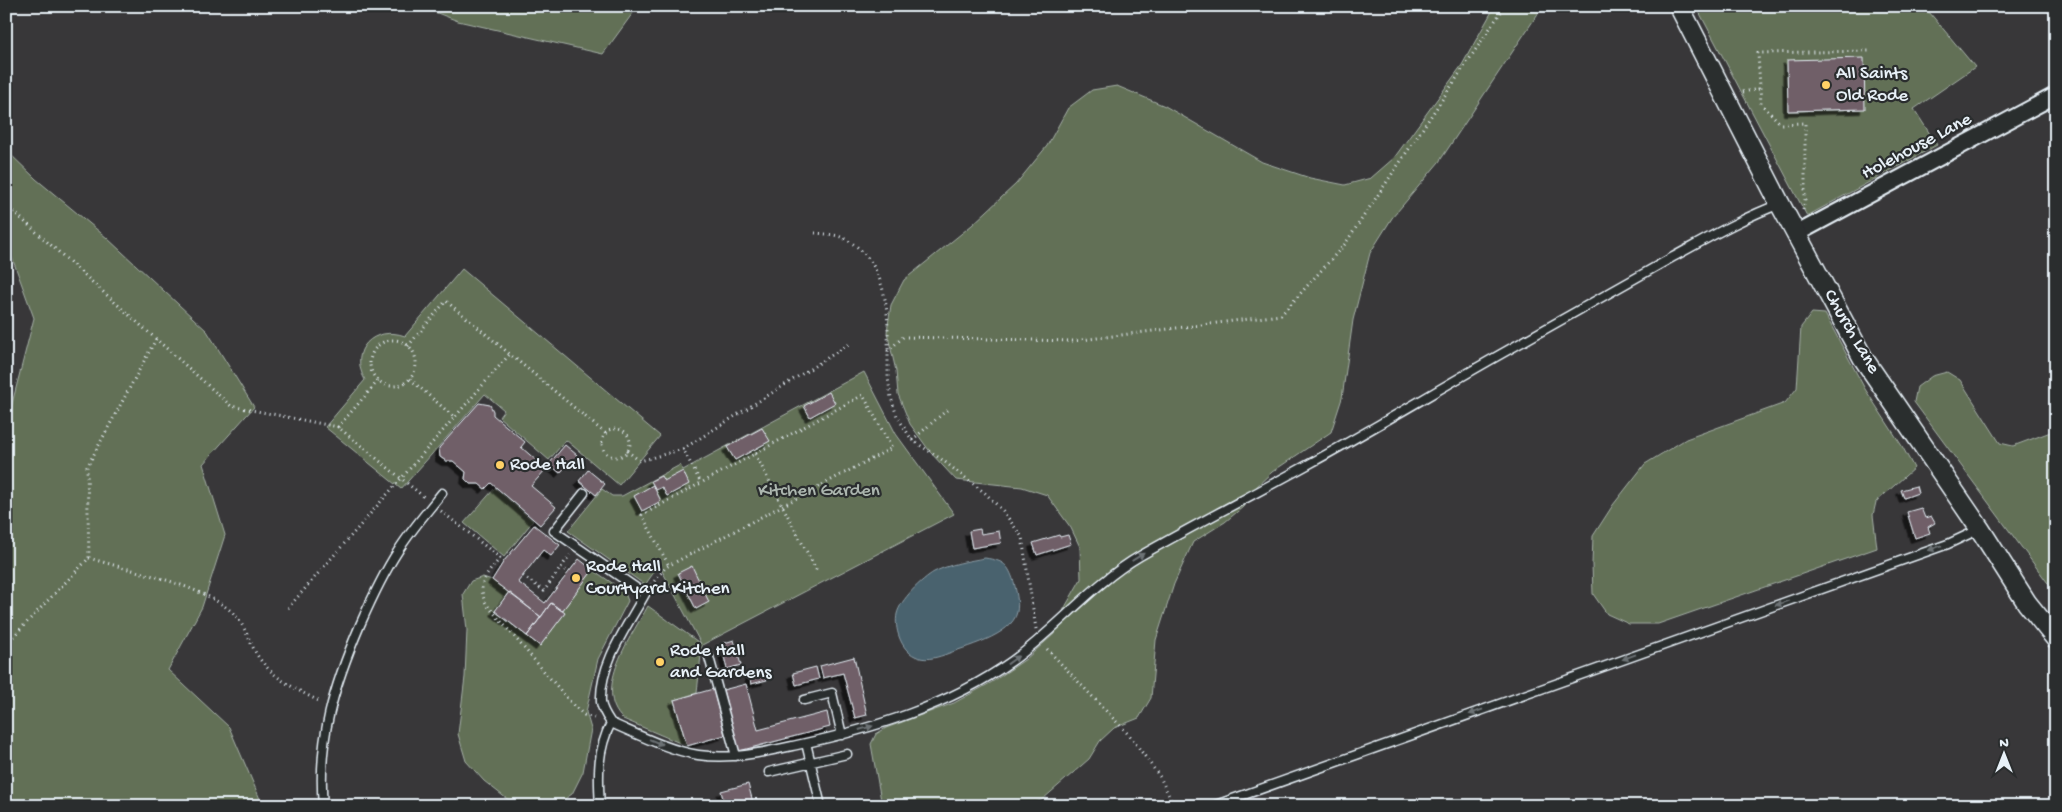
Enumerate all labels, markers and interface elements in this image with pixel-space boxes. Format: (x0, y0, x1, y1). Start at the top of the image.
place label: All Saints Old Rode (1836, 63, 1908, 108)
marker: All Saints Old Rode (1820, 79, 1832, 91)
street label: Holehouse Lane (1858, 108, 1976, 186)
street label: Church Lane (1818, 286, 1884, 378)
place label: Rode Hall (510, 454, 585, 477)
marker: Rode Hall (494, 459, 506, 471)
park label: Kitchen Garden (758, 480, 880, 503)
one-way arrow (1927, 544, 1942, 552)
one-way arrow (1132, 553, 1145, 562)
place label: Rode Hall Courtyard Kitchen (586, 556, 730, 601)
marker: Rode Hall Courtyard Kitchen (570, 572, 582, 584)
one-way arrow (1774, 599, 1789, 607)
place label: Rode Hall and Gardens (670, 640, 772, 685)
one-way arrow (1621, 653, 1636, 661)
one-way arrow (1006, 655, 1020, 665)
marker: Rode Hall and Gardens (654, 656, 666, 668)
one-way arrow (1468, 708, 1483, 716)
one-way arrow (859, 723, 874, 731)
north arrow (1980, 730, 2030, 780)
text: N (1999, 735, 2009, 752)
one-way arrow (649, 738, 663, 746)

